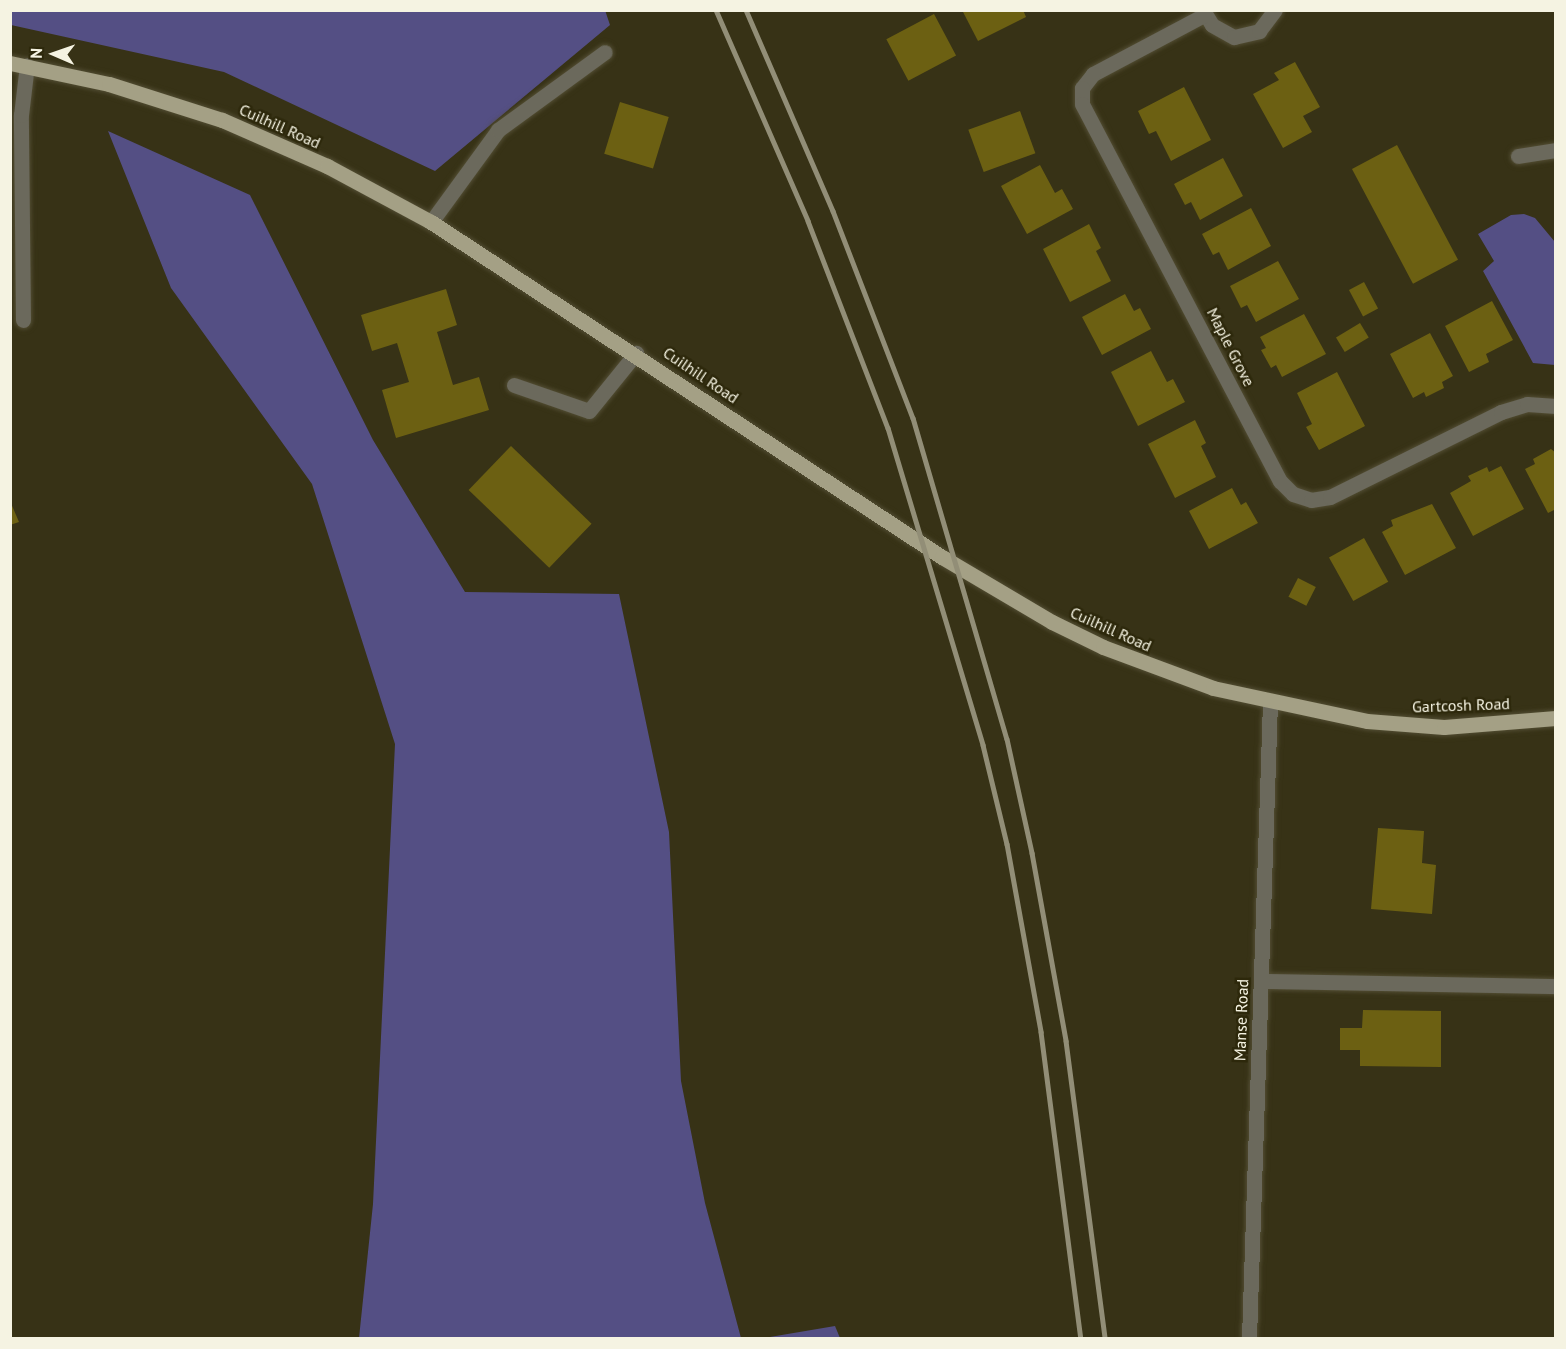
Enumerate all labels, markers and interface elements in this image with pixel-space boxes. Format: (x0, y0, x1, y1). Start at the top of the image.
north arrow (24, 24, 84, 84)
text: N (26, 48, 46, 59)
street label: Cuilhill Road (236, 100, 324, 152)
street label: Maple Grove (1203, 305, 1259, 389)
street label: Cuilhill Road (660, 343, 742, 407)
street label: Cuilhill Road (1067, 603, 1155, 655)
street label: Gartcosh Road (1412, 694, 1510, 716)
street label: Manse Road (1230, 979, 1252, 1061)

